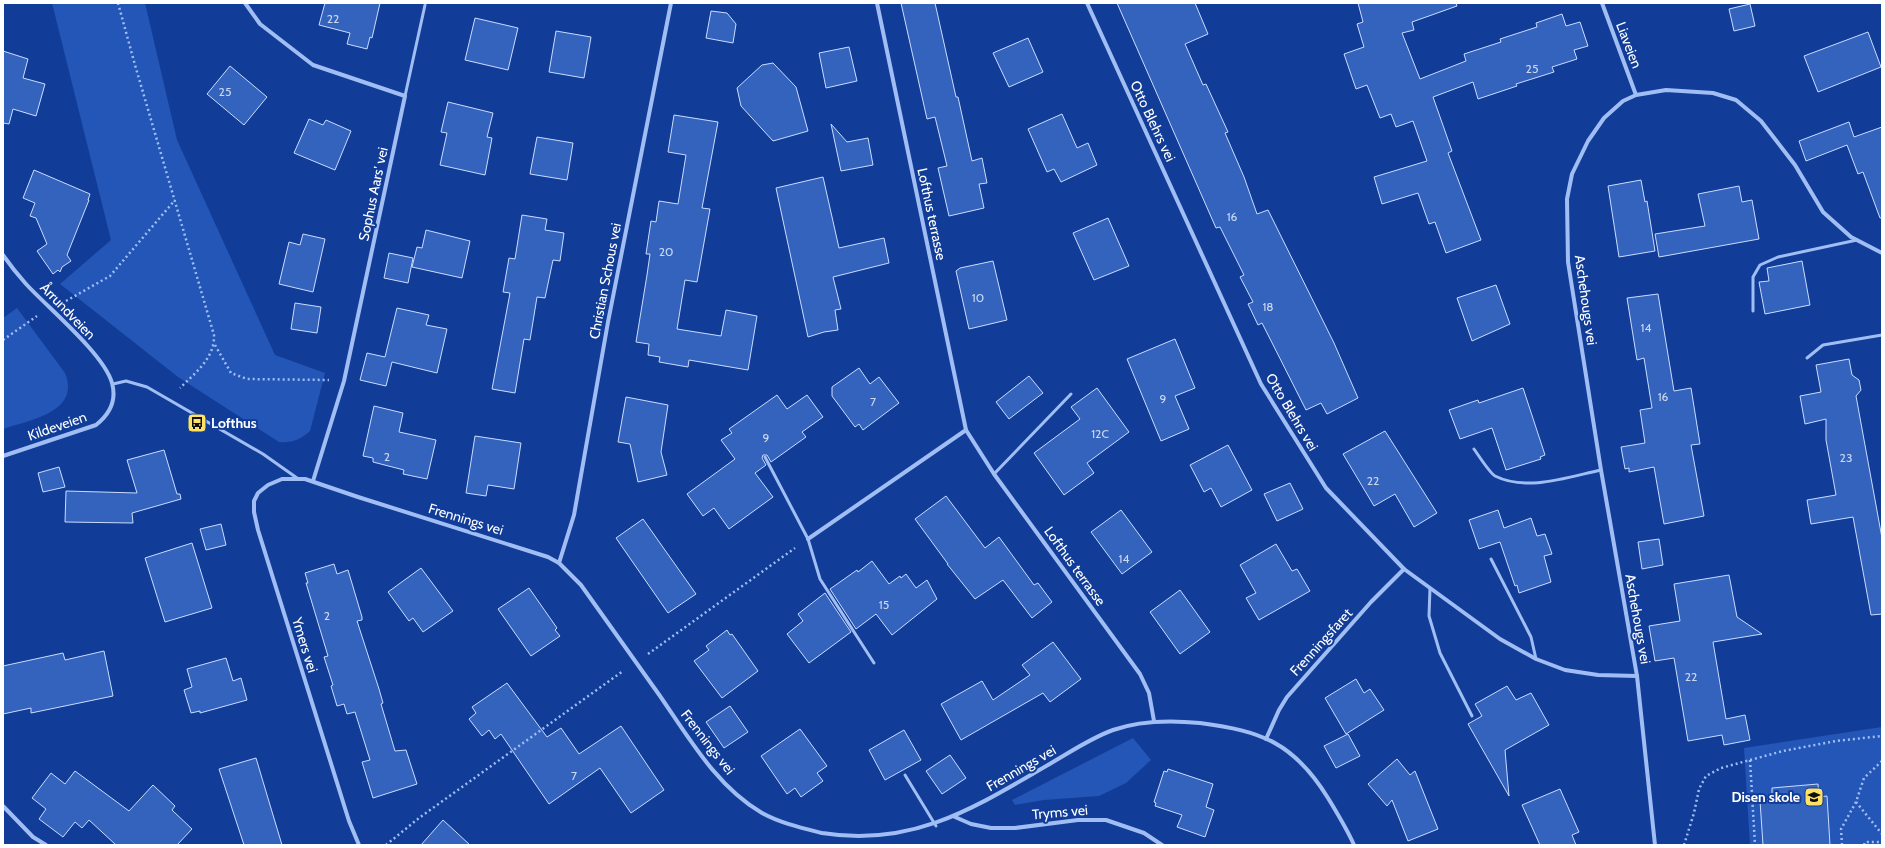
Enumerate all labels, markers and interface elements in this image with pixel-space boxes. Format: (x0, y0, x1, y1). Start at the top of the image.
house number: 22 (327, 11, 339, 26)
street label: Liaveien (1612, 19, 1646, 71)
house number: 25 (1526, 61, 1538, 76)
street label: Otto Blehrs vei (1126, 78, 1180, 165)
house number: 25 (219, 84, 231, 99)
street label: Sophus Aars' vei (354, 145, 392, 243)
street label: Lofthus terrasse (913, 166, 951, 262)
house number: 16 (1227, 209, 1238, 224)
street label: Christian Schous vei (585, 221, 625, 341)
house number: 20 (659, 244, 673, 259)
street label: Aschehougs vei (1571, 254, 1601, 346)
street label: Årrundveien (36, 279, 100, 343)
house number: 10 (972, 290, 984, 305)
house number: 18 (1262, 299, 1274, 314)
house number: 14 (1641, 320, 1651, 335)
street label: Otto Blehrs vei (1262, 370, 1322, 454)
house number: 16 (1658, 389, 1669, 404)
house number: 9 (1160, 391, 1167, 406)
house number: 7 (870, 394, 876, 409)
street label: Kildeveien (25, 407, 89, 444)
bus stop icon: Lofthus (186, 412, 208, 434)
place label: Lofthus (211, 414, 257, 432)
house number: 12C (1091, 426, 1109, 441)
house number: 9 (763, 430, 770, 445)
house number: 2 (384, 449, 390, 464)
house number: 23 (1840, 450, 1852, 465)
house number: 22 (1367, 473, 1379, 488)
street label: Frennings vei (426, 499, 506, 539)
street label: Lofthus terrasse (1040, 523, 1110, 609)
house number: 14 (1119, 551, 1129, 566)
street label: Aschehougs vei (1621, 573, 1655, 665)
house number: 15 (879, 597, 889, 612)
street label: Frenningsfaret (1286, 604, 1356, 680)
house number: 2 (324, 608, 330, 623)
street label: Ymers vei (288, 614, 322, 675)
house number: 22 (1685, 669, 1697, 684)
street label: Frennings vei (677, 706, 739, 778)
street label: Frennings vei (983, 741, 1059, 795)
house number: 7 (571, 768, 577, 783)
school or university icon: Disen skole (1803, 786, 1825, 808)
place label: Disen skole (1731, 788, 1800, 806)
street label: Tryms vei (1031, 801, 1089, 823)

